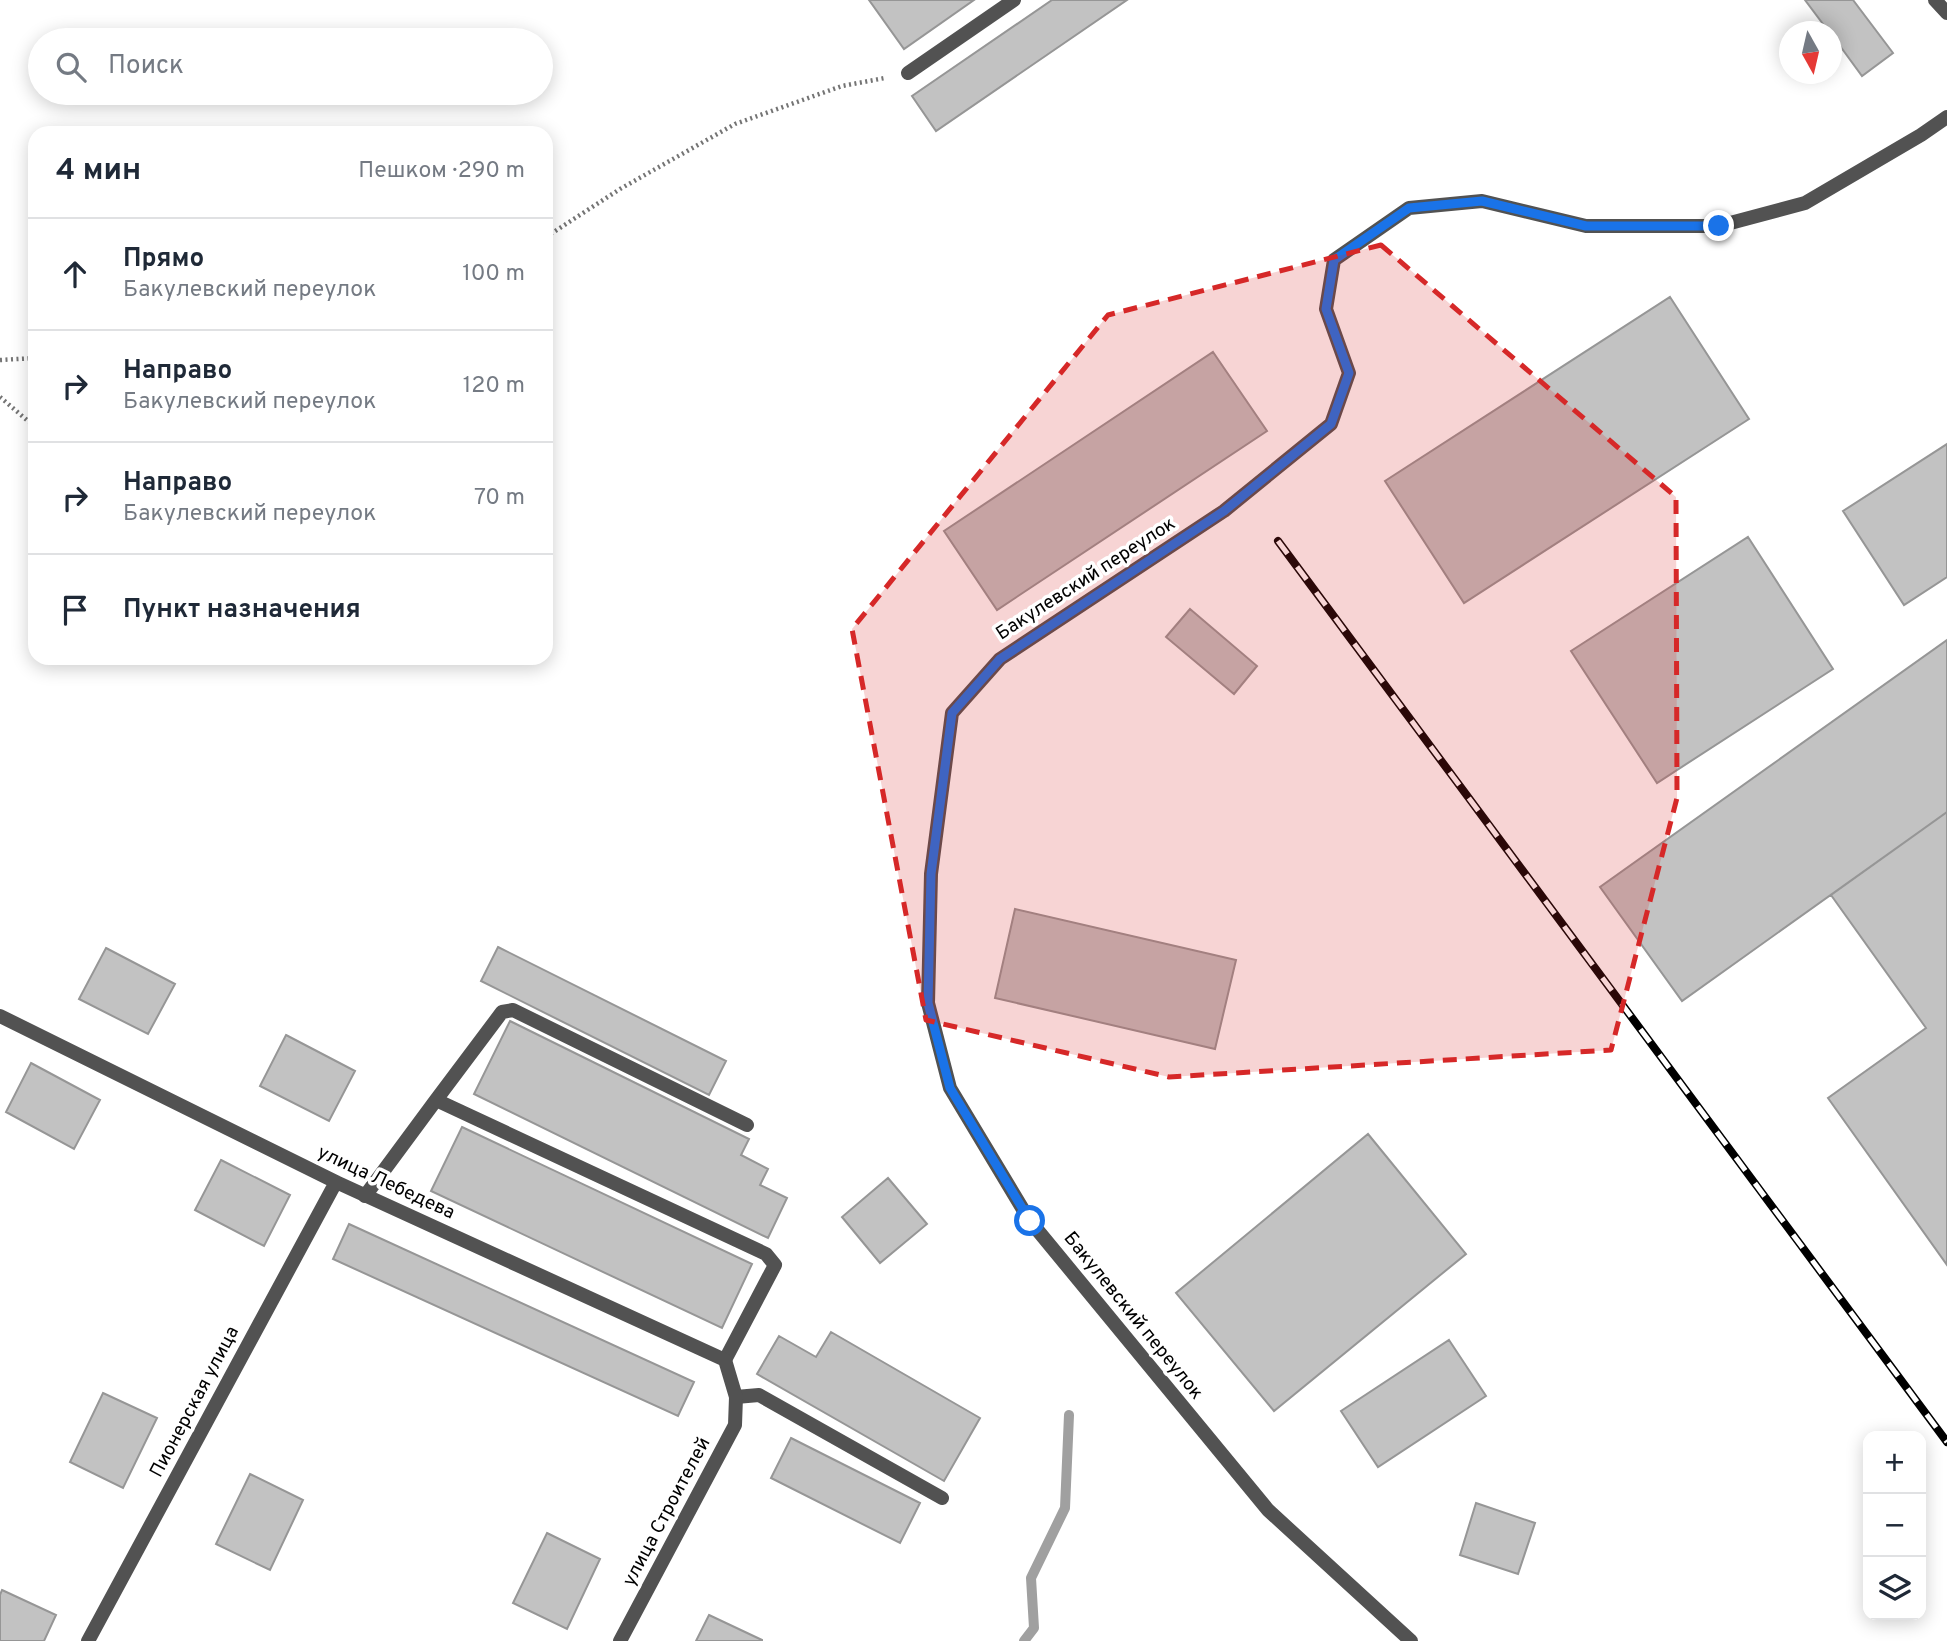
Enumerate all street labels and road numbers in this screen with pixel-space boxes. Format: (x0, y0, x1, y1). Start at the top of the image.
street label: Бакулевский переулок (992, 512, 1180, 646)
street label: улица Лебедева (313, 1141, 459, 1225)
street label: Бакулевский переулок (1058, 1227, 1208, 1405)
street label: Пионерская улица (145, 1322, 245, 1482)
street label: улица Строителей (618, 1433, 716, 1591)

